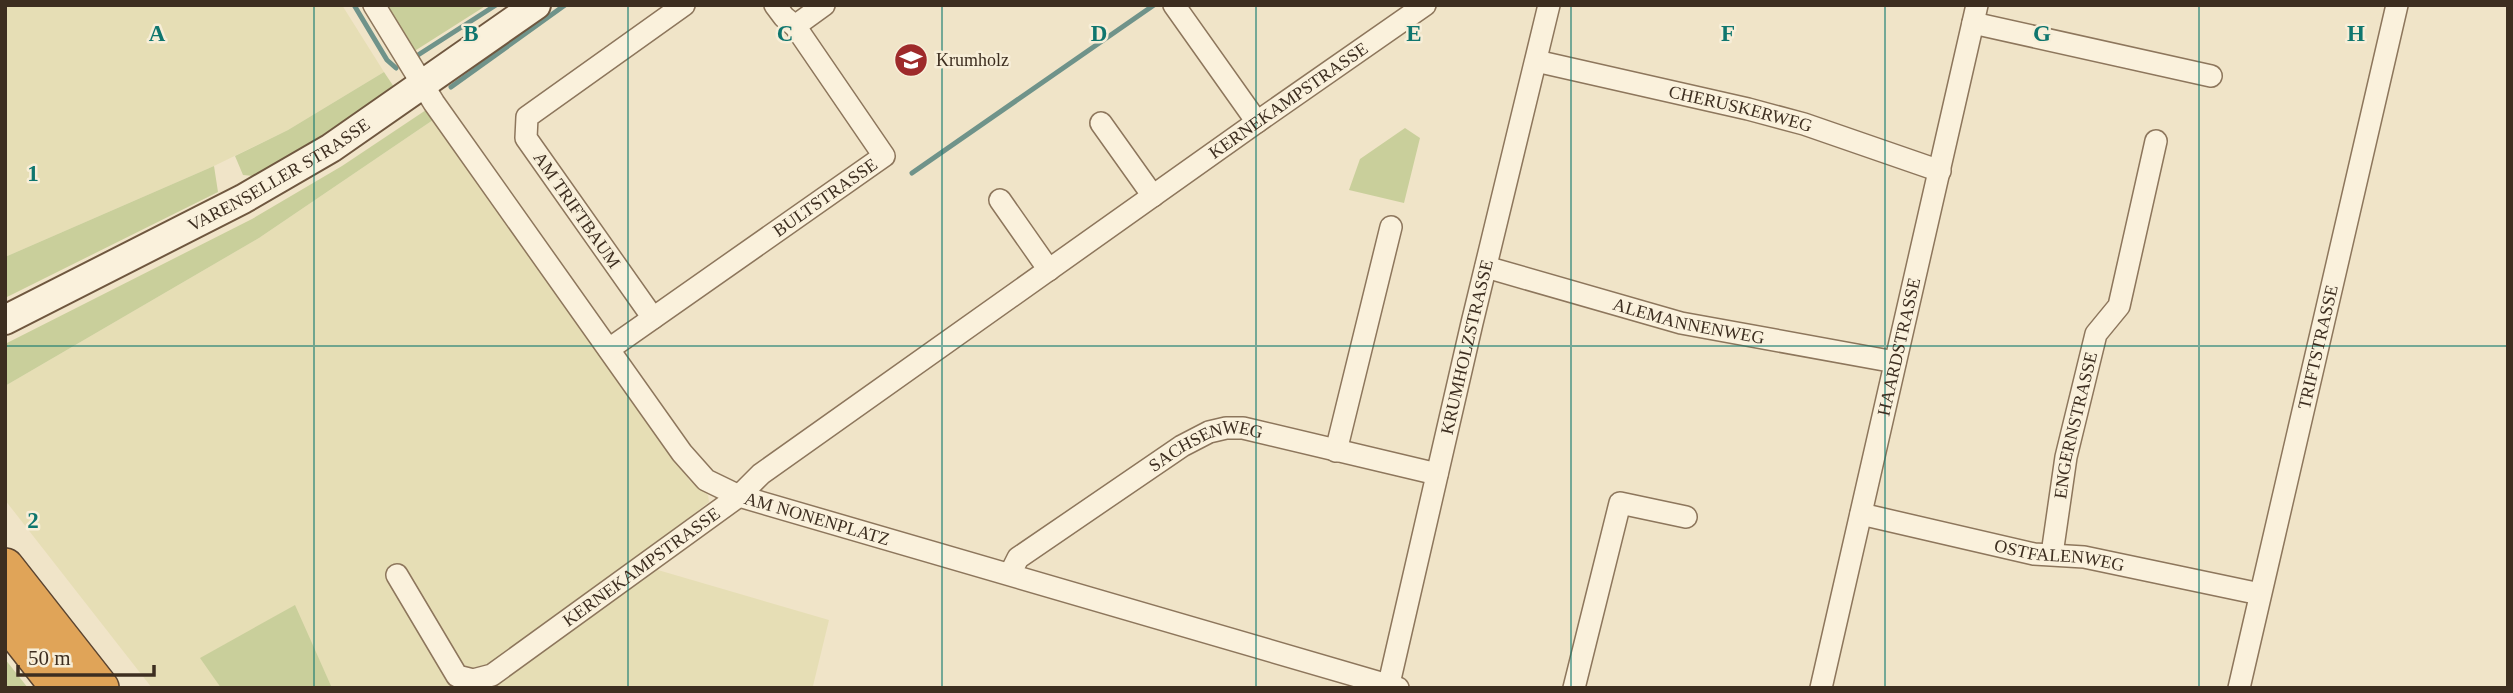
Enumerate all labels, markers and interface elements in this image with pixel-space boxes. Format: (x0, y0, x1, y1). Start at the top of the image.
text: A (149, 21, 166, 46)
text: B (463, 21, 479, 46)
text: C (777, 21, 793, 46)
text: D (1091, 21, 1107, 46)
text: E (1406, 21, 1422, 46)
text: F (1721, 21, 1735, 46)
text: G (2033, 21, 2051, 46)
text: H (2347, 21, 2365, 46)
street label: KERNEKAMPSTRASSE (1205, 38, 1372, 163)
school or university icon: Krumholz (892, 41, 930, 79)
place label: Krumholz (936, 50, 1009, 70)
street label: CHERUSKERWEG (1667, 81, 1815, 136)
street label: VARENSELLER STRASSE (184, 114, 374, 235)
street label: AM TRIFTBAUM (529, 148, 625, 272)
street label: BULTSTRASSE (769, 154, 881, 241)
text: 1 (27, 161, 39, 186)
street label: KRUMHOLZSTRASSE (1437, 257, 1497, 436)
street label: HAARDSTRASSE (1873, 276, 1924, 418)
street label: TRIFTSTRASSE (2294, 283, 2342, 411)
street label: ALEMANNENWEG (1611, 294, 1766, 348)
street label: ENGERNSTRASSE (2050, 350, 2101, 500)
street label: SACHSENWEG (1145, 417, 1265, 476)
street label: AM NONENPLATZ (742, 488, 892, 549)
street label: KERNEKAMPSTRASSE (559, 503, 724, 630)
text: 2 (27, 508, 39, 533)
street label: OSTFALENWEG (1992, 535, 2126, 575)
scale bar (18, 634, 154, 678)
text: 50 m (28, 646, 71, 670)

